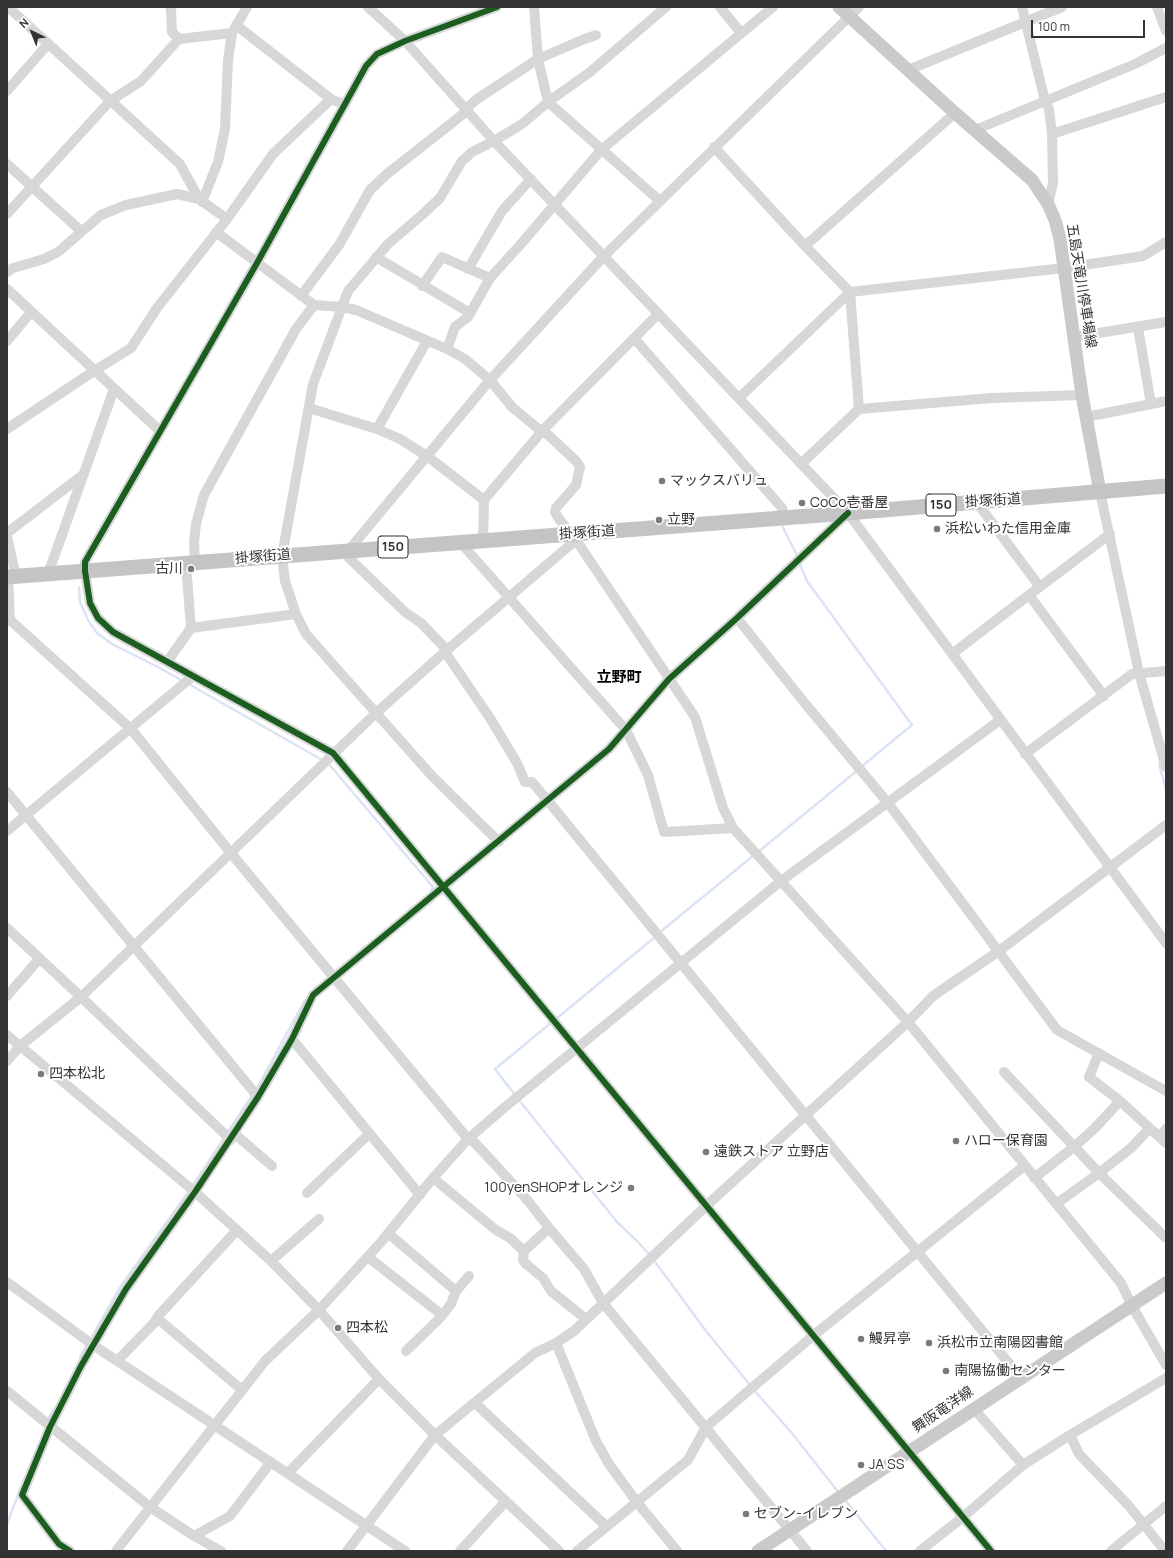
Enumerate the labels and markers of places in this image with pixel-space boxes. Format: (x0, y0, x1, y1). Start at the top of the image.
place label: マックスバリュ (670, 473, 768, 489)
marker: マックスバリュ (657, 476, 667, 486)
place label: CoCo壱番屋 (810, 495, 889, 511)
marker: CoCo壱番屋 (797, 498, 807, 508)
place label: 立野 (667, 512, 695, 528)
marker: 立野 (654, 515, 664, 525)
place label: 浜松いわた信用金庫 (945, 521, 1071, 537)
marker: 浜松いわた信用金庫 (932, 524, 942, 534)
place label: 古川 (155, 561, 183, 577)
marker: 古川 (186, 564, 196, 574)
place label: 四本松北 (49, 1066, 105, 1082)
marker: 四本松北 (36, 1069, 46, 1079)
place label: ハロー保育園 (964, 1133, 1048, 1149)
marker: ハロー保育園 (951, 1136, 961, 1146)
place label: 遠鉄ストア 立野店 (714, 1144, 829, 1160)
marker: 遠鉄ストア 立野店 (701, 1147, 711, 1157)
place label: 100yenSHOPオレンジ (484, 1180, 623, 1196)
marker: 100yenSHOPオレンジ (626, 1183, 636, 1193)
place label: 四本松 (346, 1320, 388, 1336)
marker: 四本松 (333, 1323, 343, 1333)
place label: 鰻昇亭 (869, 1331, 911, 1347)
marker: 鰻昇亭 (856, 1334, 866, 1344)
place label: 浜松市立南陽図書館 (937, 1335, 1063, 1351)
marker: 浜松市立南陽図書館 (924, 1338, 934, 1348)
place label: 南陽協働センター (954, 1363, 1066, 1379)
marker: 南陽協働センター (941, 1366, 951, 1376)
place label: JA SS (869, 1457, 904, 1473)
marker: JA SS (856, 1460, 866, 1470)
place label: セブン-イレブン (754, 1506, 858, 1522)
marker: セブン-イレブン (741, 1509, 751, 1519)

